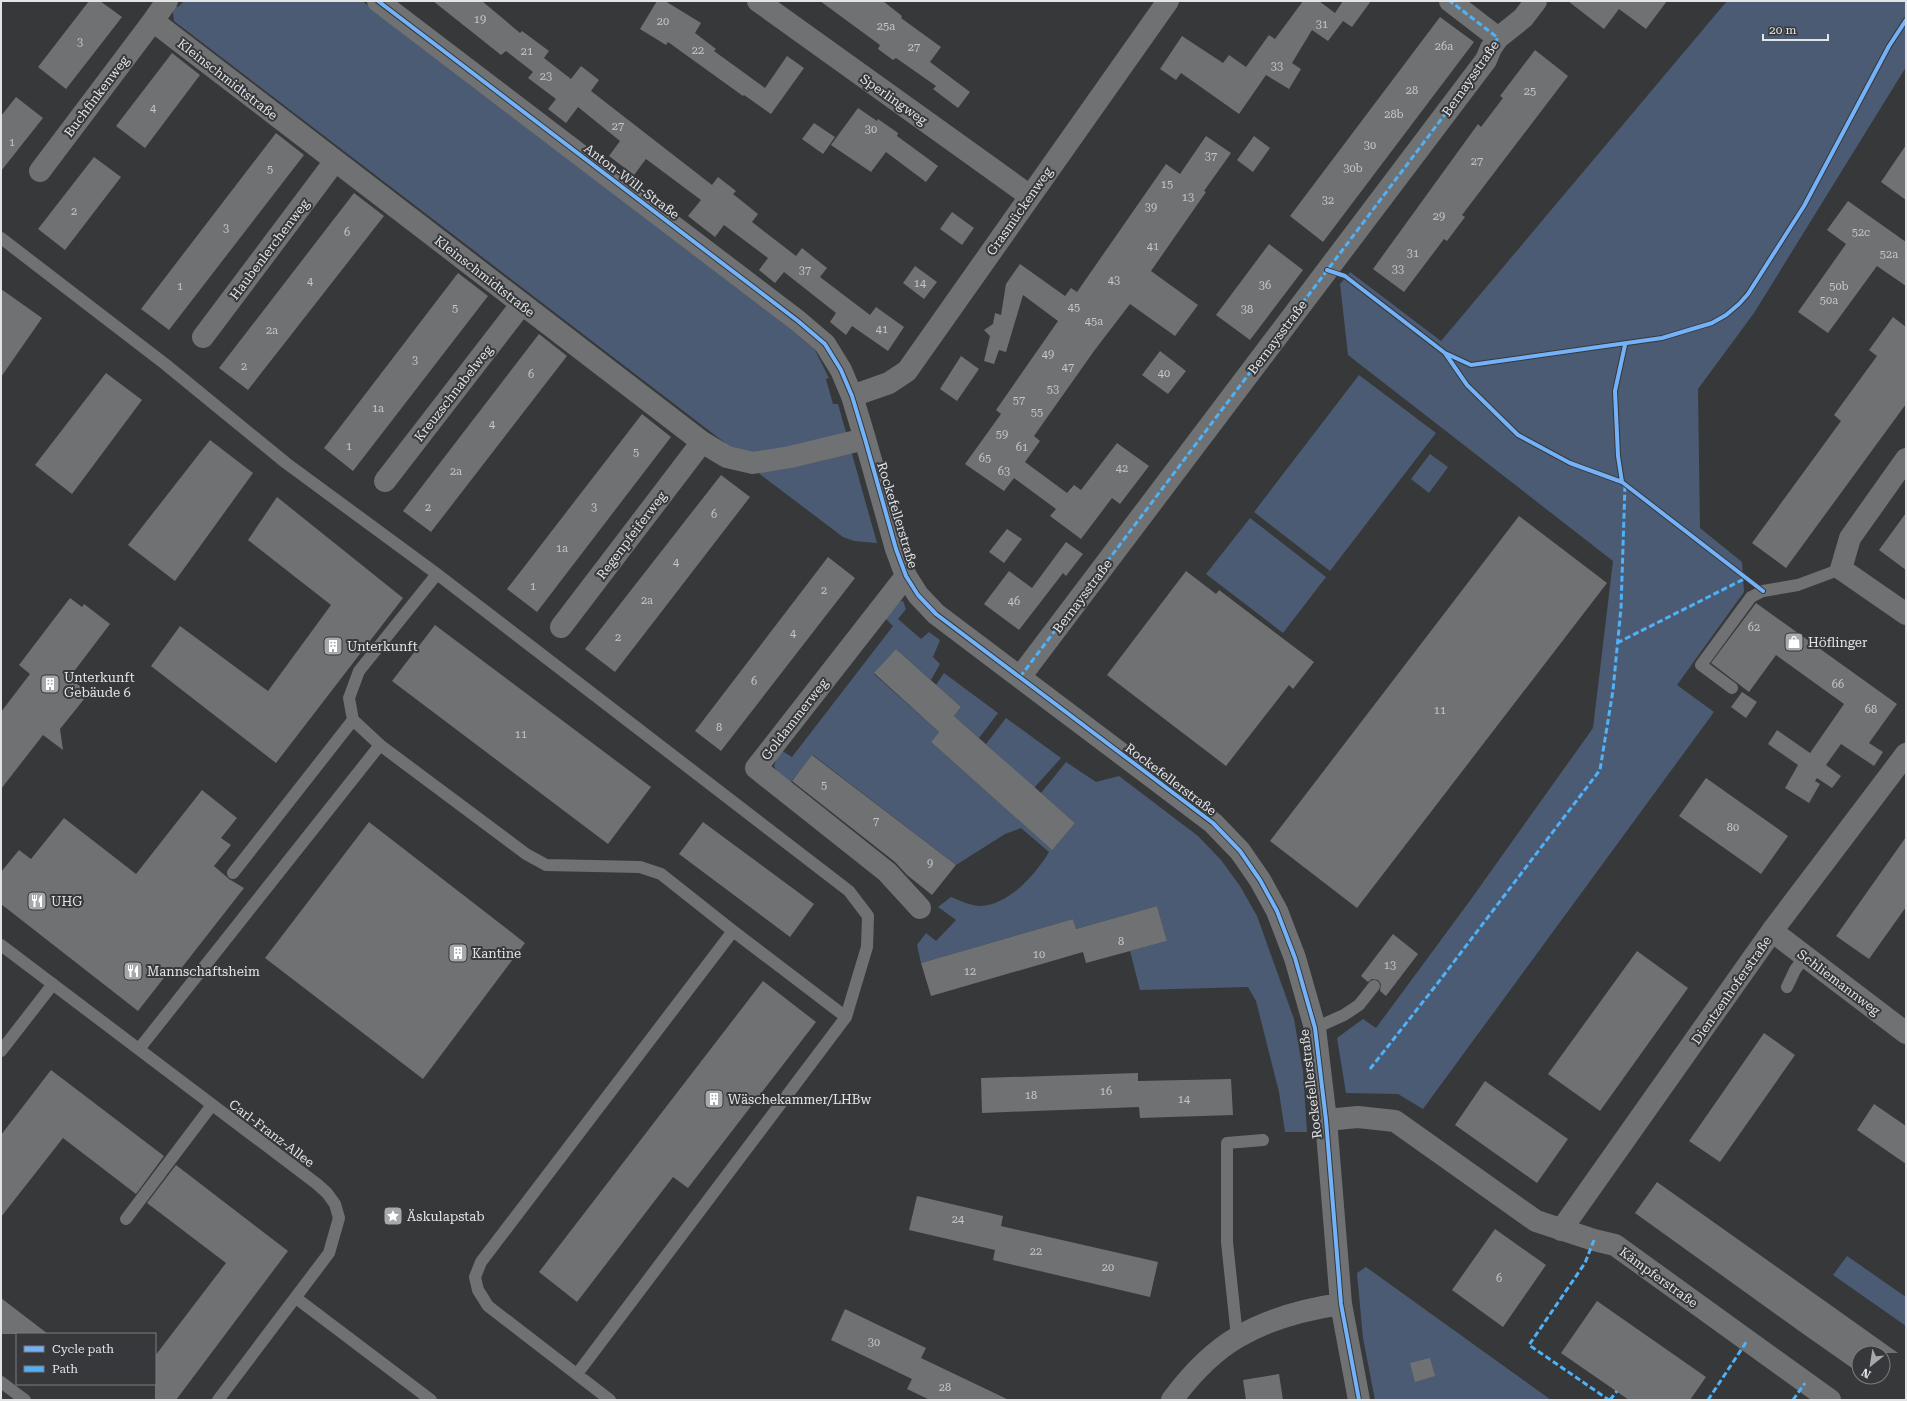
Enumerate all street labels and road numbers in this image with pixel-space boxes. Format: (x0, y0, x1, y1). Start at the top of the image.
street label: Kleinschmidtstraße (175, 36, 281, 123)
street label: Bernaysstraße (1439, 38, 1502, 119)
street label: Buchfinkenweg (61, 52, 132, 140)
street label: Sperlingweg (857, 71, 931, 128)
street label: Anton-Will-Straße (581, 141, 682, 222)
street label: Grasmückenweg (983, 164, 1056, 258)
street label: Haubenlerchenweg (227, 196, 312, 302)
street label: Kleinschmidtstraße (432, 233, 538, 320)
street label: Bernaysstraße (1245, 297, 1310, 377)
street label: Kreuzschnabelweg (411, 342, 496, 444)
street label: Rockefellerstraße (874, 460, 921, 570)
street label: Regenpfeiferweg (594, 488, 670, 582)
street label: Bernaysstraße (1050, 556, 1115, 636)
street label: Goldammerweg (758, 675, 831, 763)
street label: Rockefellerstraße (1122, 740, 1219, 819)
street label: Dientzenhoferstraße (1688, 933, 1774, 1047)
street label: Schliemannweg (1794, 946, 1883, 1019)
street label: Rockefellerstraße (1296, 1028, 1325, 1139)
street label: Carl-Franz-Allee (226, 1096, 317, 1170)
street label: Kämpferstraße (1617, 1244, 1701, 1311)

